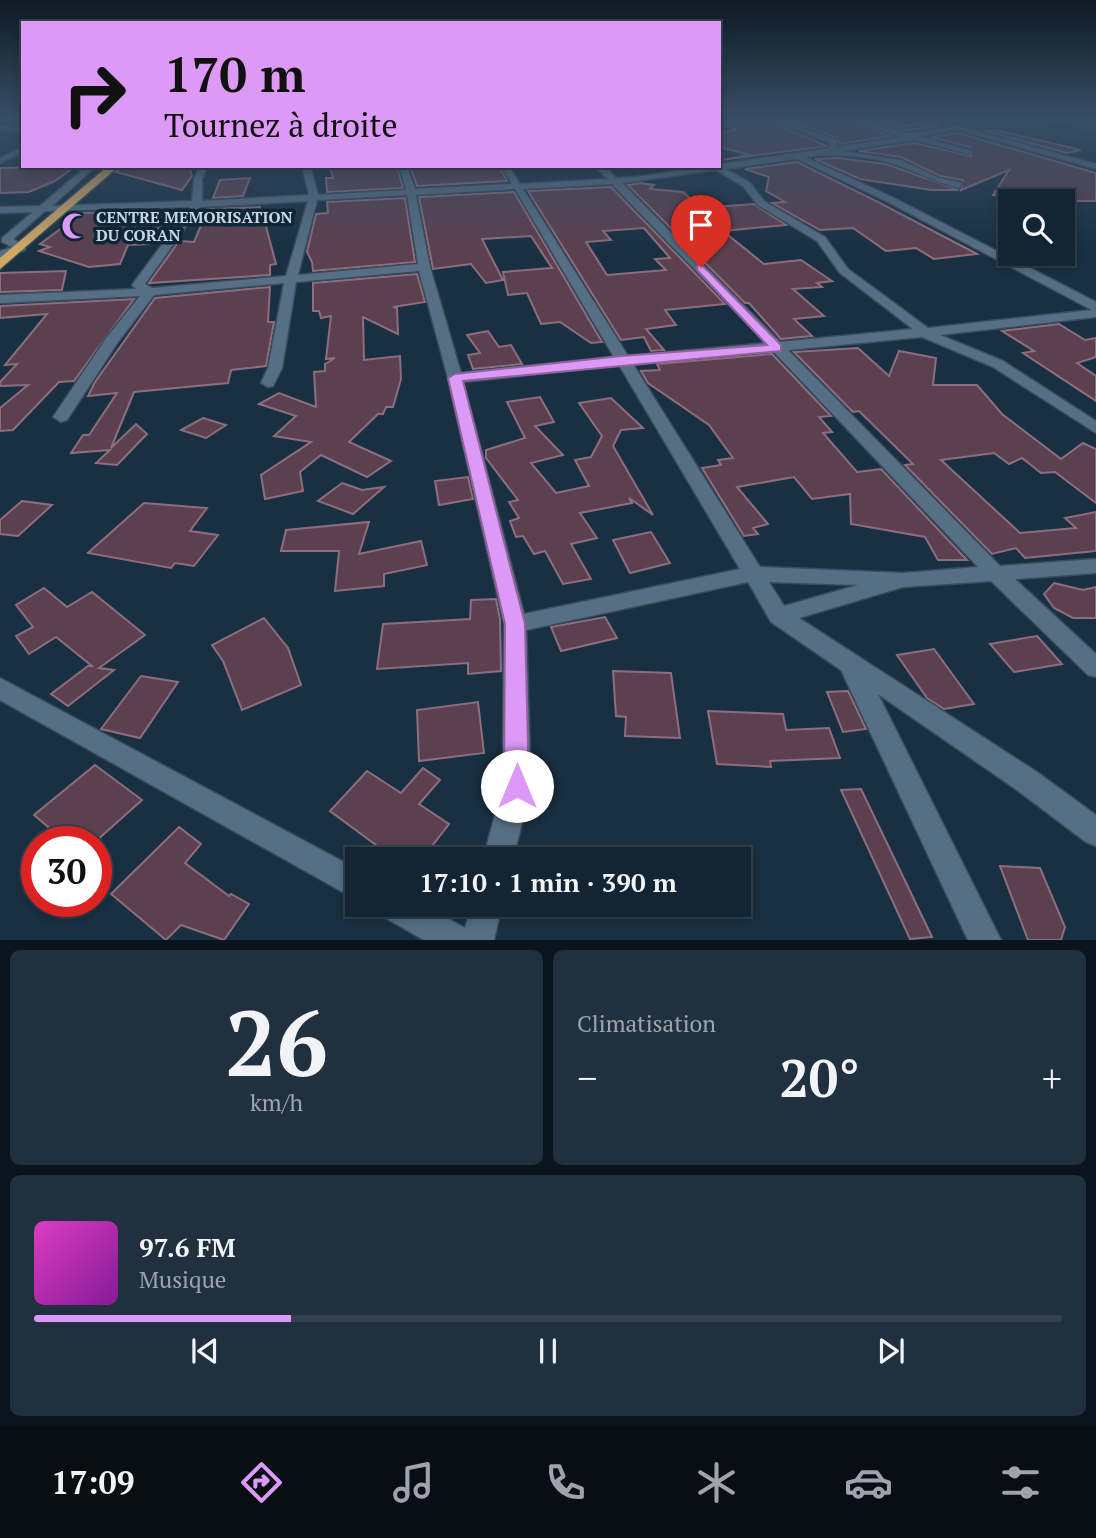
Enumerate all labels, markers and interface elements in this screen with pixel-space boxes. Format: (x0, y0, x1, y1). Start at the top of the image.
text: 170 m (164, 41, 306, 106)
icon: right (49, 49, 140, 140)
text: Tournez à droite (164, 104, 398, 146)
map controls (998, 189, 1075, 266)
button: search (998, 189, 1075, 266)
pin (671, 195, 731, 267)
place label: CENTRE MEMORISATION DU CORAN (96, 206, 293, 246)
icon: arrive (682, 206, 720, 244)
mosque icon: CENTRE MEMORISATION DU CORAN (60, 211, 90, 241)
position arrow (480, 749, 554, 823)
speed limit sign: 30 (21, 826, 112, 917)
text: 17:10 · 1 min · 390 m (419, 865, 677, 899)
text: 26 (225, 981, 328, 1102)
text: Climatisation (577, 1008, 716, 1039)
text: 20° (779, 1043, 860, 1112)
text: − (577, 1053, 597, 1103)
text: + (1042, 1053, 1062, 1103)
text: km/h (250, 1087, 303, 1118)
text: 97.6 FM (139, 1230, 236, 1264)
text: Musique (139, 1264, 226, 1295)
icon: previous (186, 1332, 224, 1370)
icon: pause (529, 1332, 567, 1370)
icon: next (872, 1332, 910, 1370)
icon: directions (237, 1458, 286, 1507)
icon: music (389, 1458, 438, 1507)
icon: phone (541, 1458, 590, 1507)
icon: climate (692, 1458, 741, 1507)
icon: car (844, 1458, 893, 1507)
icon: filters (996, 1458, 1045, 1507)
text: 17:09 (51, 1461, 135, 1503)

